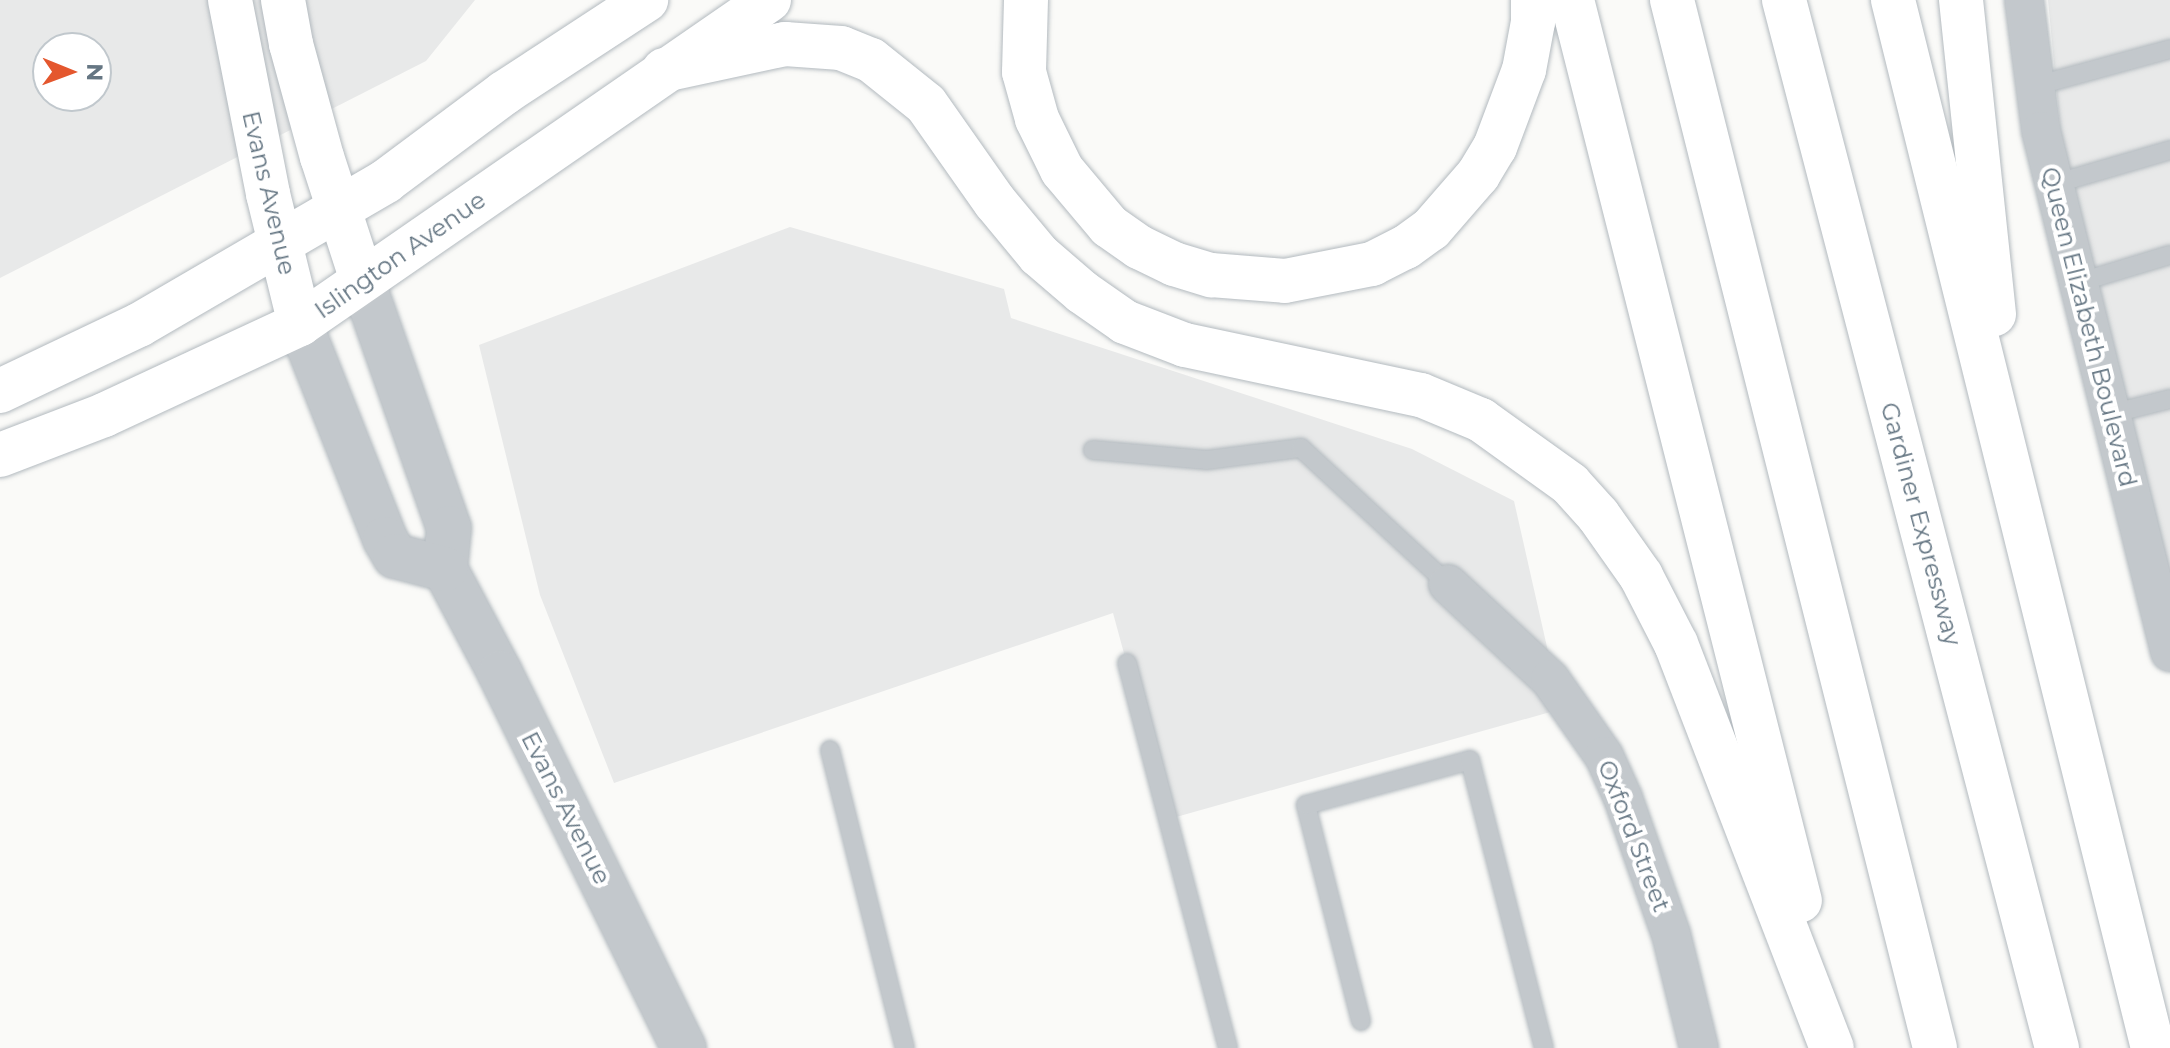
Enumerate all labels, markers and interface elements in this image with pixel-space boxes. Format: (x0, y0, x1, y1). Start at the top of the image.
north arrow (32, 32, 112, 112)
text: N (81, 63, 108, 82)
street label: Evans Avenue (236, 108, 302, 278)
street label: Queen Elizabeth Boulevard (2035, 164, 2143, 490)
street label: Islington Avenue (309, 185, 491, 325)
street label: Gardiner Expressway (1875, 399, 1967, 649)
street label: Evans Avenue (515, 727, 617, 889)
street label: Oxford Street (1592, 756, 1676, 916)

